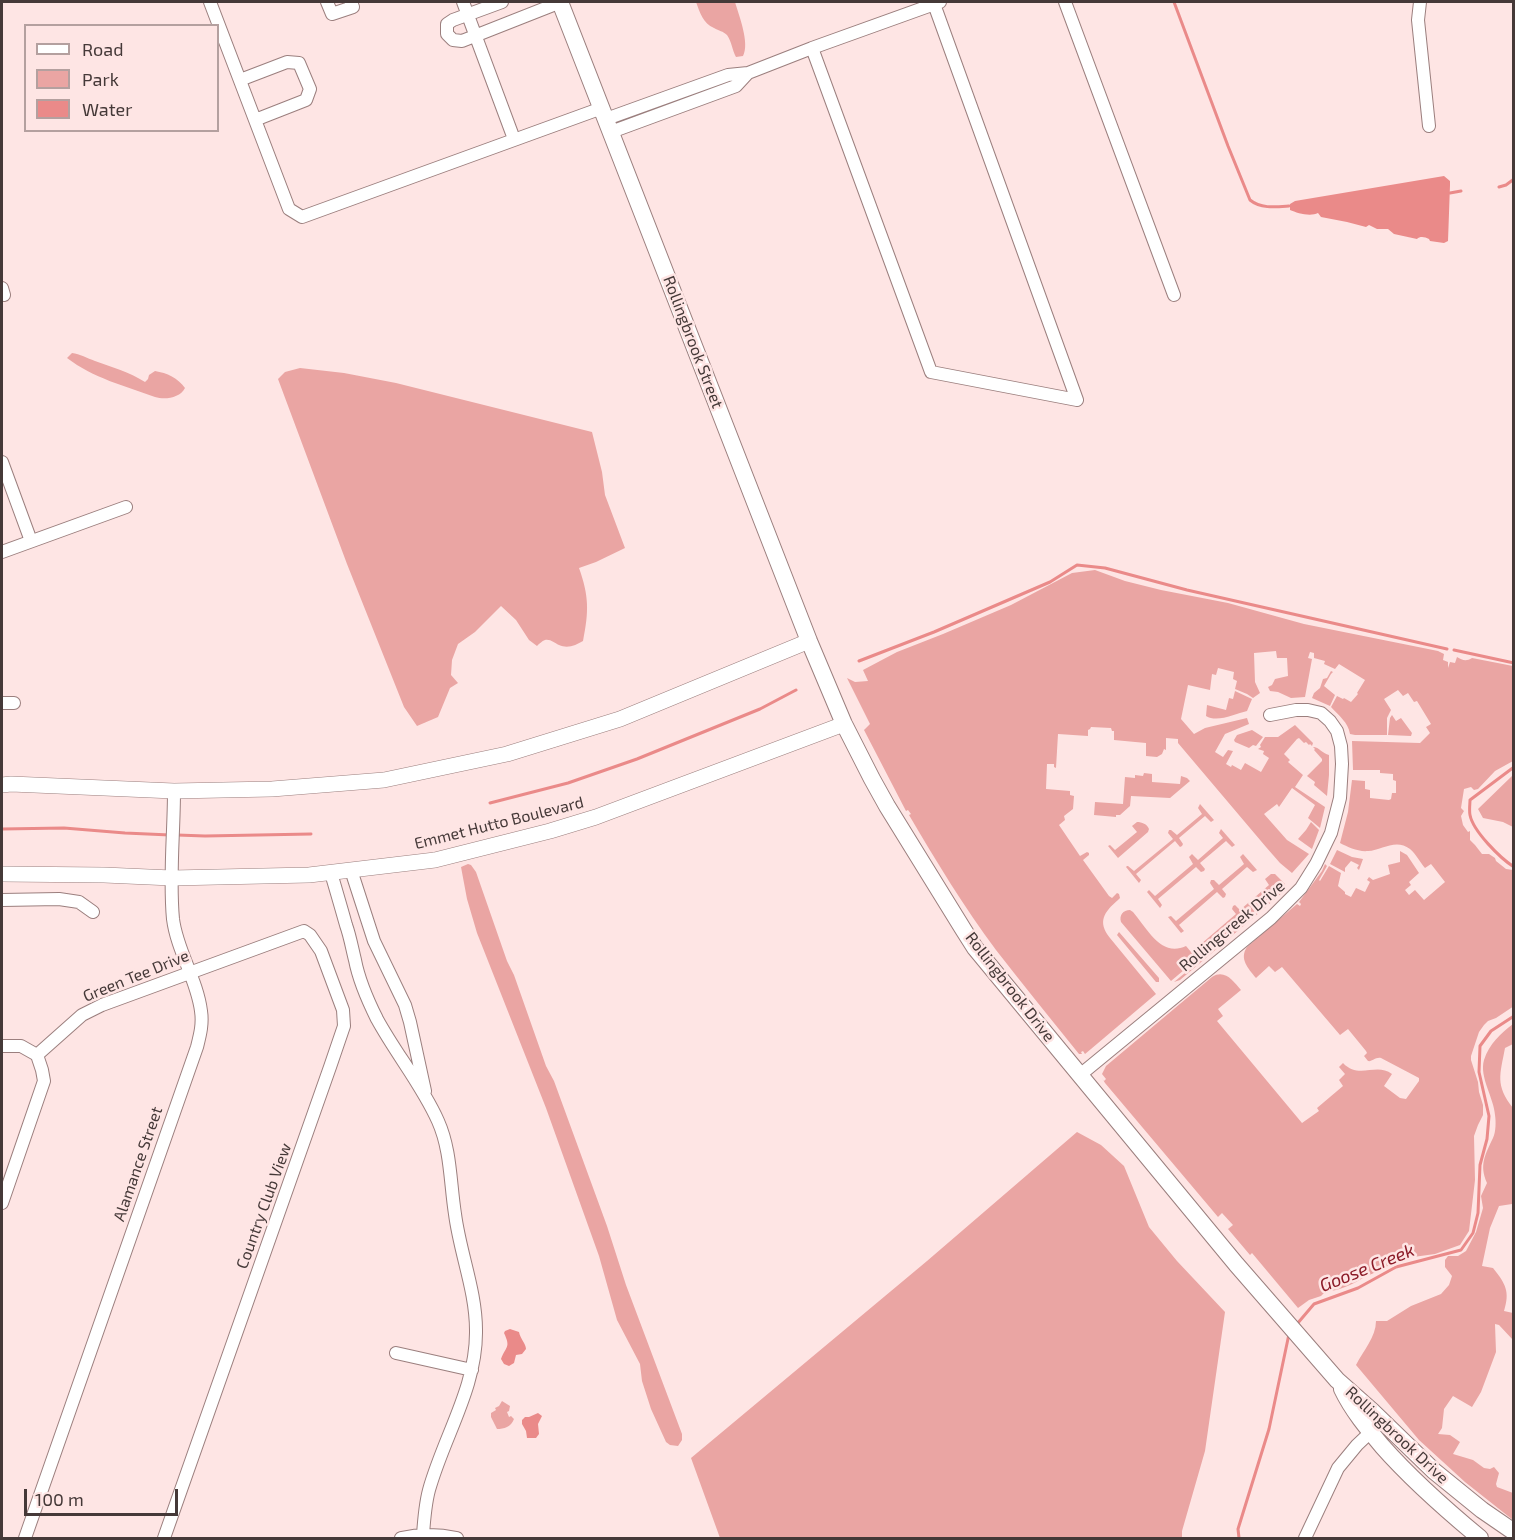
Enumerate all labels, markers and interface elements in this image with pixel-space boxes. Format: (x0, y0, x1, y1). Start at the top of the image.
legend (24, 24, 219, 132)
text: Road (82, 38, 123, 60)
text: Park (82, 68, 119, 90)
text: Water (82, 98, 132, 120)
street label: Rollingbrook Street (659, 273, 727, 411)
street label: Emmet Hutto Boulevard (412, 793, 586, 853)
street label: Rollingcreek Drive (1175, 876, 1289, 976)
street label: Rollingbrook Drive (961, 928, 1059, 1046)
street label: Green Tee Drive (80, 946, 192, 1006)
street label: Alamance Street (109, 1104, 167, 1224)
street label: Country Club View (232, 1141, 296, 1271)
water label: Goose Creek (1316, 1239, 1418, 1297)
street label: Rollingbrook Drive (1342, 1382, 1452, 1488)
scale bar (27, 1477, 182, 1515)
text: 100 m (35, 1488, 84, 1510)

